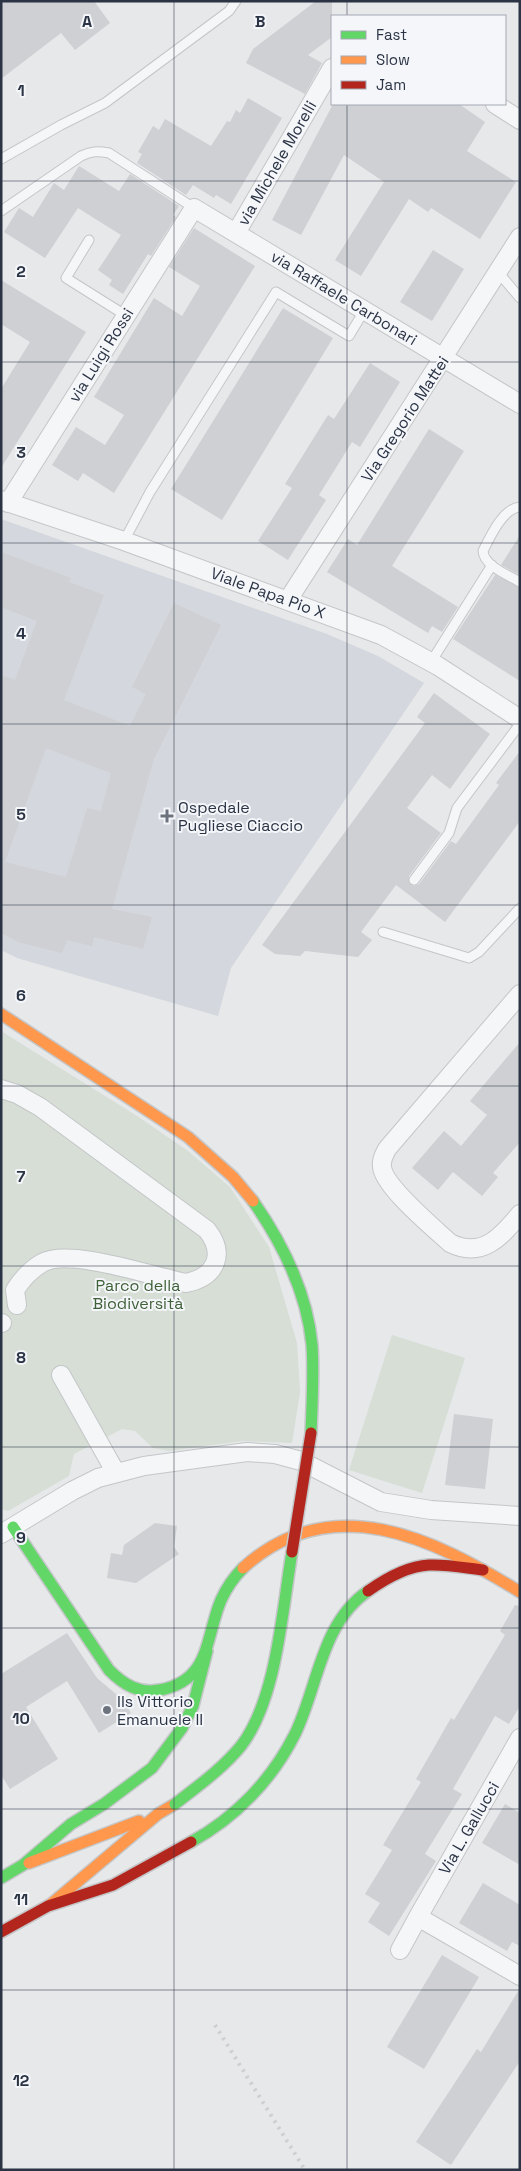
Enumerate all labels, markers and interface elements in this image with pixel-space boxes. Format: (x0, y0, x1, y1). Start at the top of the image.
text: A (82, 11, 92, 32)
text: B (255, 11, 265, 32)
legend (331, 15, 506, 105)
text: Fast (376, 25, 407, 44)
text: Slow (376, 50, 410, 69)
text: Jam (376, 75, 406, 94)
text: 1 (17, 80, 25, 101)
street label: via Michele Morelli (233, 97, 321, 229)
street label: via Raffaele Carbonari (267, 246, 421, 350)
text: 2 (16, 261, 26, 282)
street label: via Luigi Rossi (64, 304, 138, 406)
street label: Via Gregorio Mattei (356, 352, 454, 486)
text: 3 (16, 442, 26, 463)
street label: Viale Papa Pio X (208, 563, 328, 623)
text: 4 (16, 623, 26, 644)
place label: Ospedale Pugliese Ciaccio (178, 797, 303, 836)
text: 5 (16, 804, 26, 825)
marker: Ospedale Pugliese Ciaccio (160, 809, 174, 823)
text: 6 (16, 985, 26, 1006)
text: 7 (17, 1166, 26, 1187)
park label: Parco della Biodiversità (92, 1275, 184, 1314)
text: 8 (16, 1347, 26, 1368)
text: 9 (16, 1527, 26, 1548)
place label: IIs Vittorio Emanuele II (117, 1691, 203, 1730)
marker: IIs Vittorio Emanuele II (101, 1704, 113, 1716)
text: 10 (12, 1708, 30, 1729)
street label: Via L. Gallucci (434, 1778, 504, 1878)
text: 11 (14, 1889, 28, 1910)
text: 12 (13, 2070, 29, 2091)

